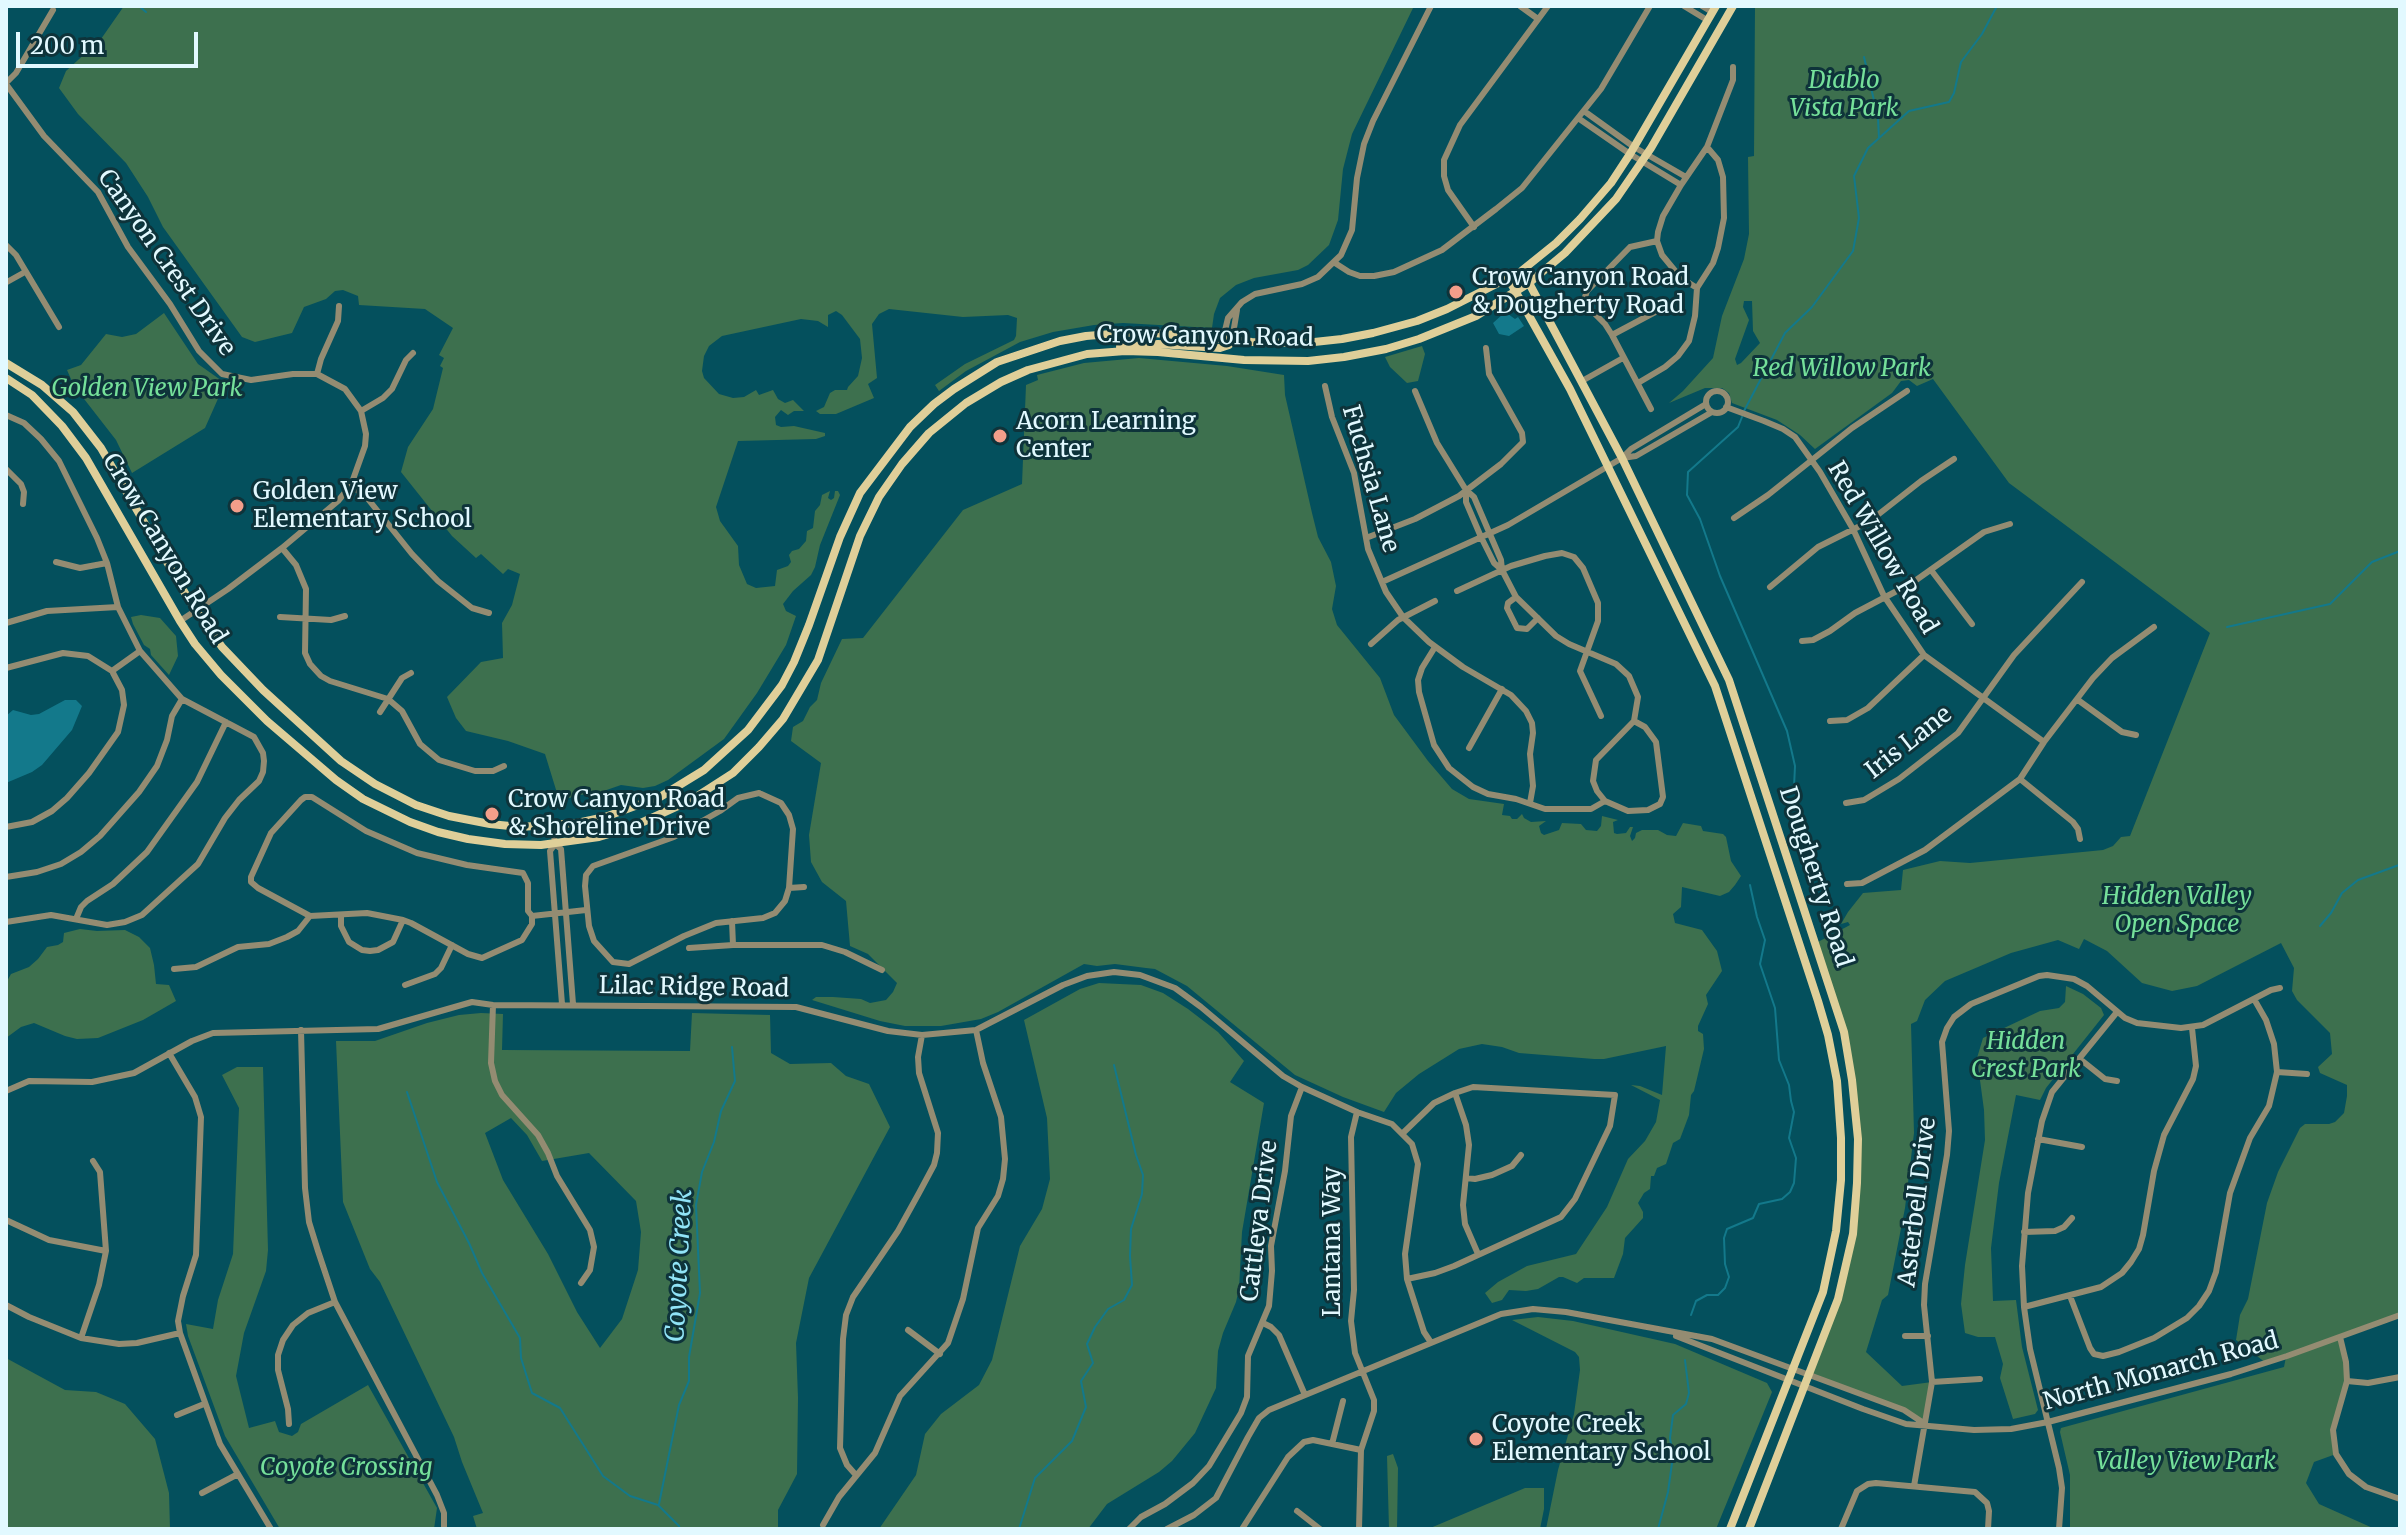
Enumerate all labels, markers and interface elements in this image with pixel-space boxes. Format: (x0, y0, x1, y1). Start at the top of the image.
scale bar (20, 16, 202, 66)
text: 200 m (30, 30, 104, 61)
park label: Diablo Vista Park (1789, 67, 1899, 123)
street label: Canyon Crest Drive (91, 164, 241, 362)
place label: Crow Canyon Road & Dougherty Road (1472, 264, 1689, 320)
marker: Crow Canyon Road & Dougherty Road (1447, 283, 1465, 301)
street label: Crow Canyon Road (1096, 321, 1314, 353)
park label: Red Willow Park (1753, 355, 1931, 383)
park label: Golden View Park (51, 375, 243, 403)
street label: Fuchsia Lane (1335, 402, 1405, 556)
place label: Acorn Learning Center (1016, 408, 1196, 464)
marker: Acorn Learning Center (991, 427, 1009, 445)
street label: Crow Canyon Road (96, 449, 232, 649)
street label: Red Willow Road (1821, 457, 1943, 639)
place label: Golden View Elementary School (253, 478, 472, 534)
marker: Golden View Elementary School (228, 497, 246, 515)
street label: Iris Lane (1860, 700, 1958, 786)
street label: Dougherty Road (1772, 783, 1858, 971)
place label: Crow Canyon Road & Shoreline Drive (508, 786, 725, 842)
marker: Crow Canyon Road & Shoreline Drive (483, 805, 501, 823)
park label: Hidden Valley Open Space (2102, 883, 2252, 939)
street label: Lilac Ridge Road (599, 972, 789, 1004)
park label: Hidden Crest Park (1971, 1028, 2081, 1084)
street label: Asterbell Drive (1893, 1115, 1943, 1289)
street label: Cattleya Drive (1236, 1139, 1284, 1303)
street label: Lantana Way (1319, 1167, 1347, 1317)
water label: Coyote Creek (660, 1189, 700, 1343)
street label: North Monarch Road (2040, 1327, 2282, 1417)
place label: Coyote Creek Elementary School (1492, 1411, 1711, 1467)
marker: Coyote Creek Elementary School (1467, 1430, 1485, 1448)
park label: Valley View Park (2096, 1448, 2276, 1476)
park label: Coyote Crossing (260, 1454, 432, 1482)

